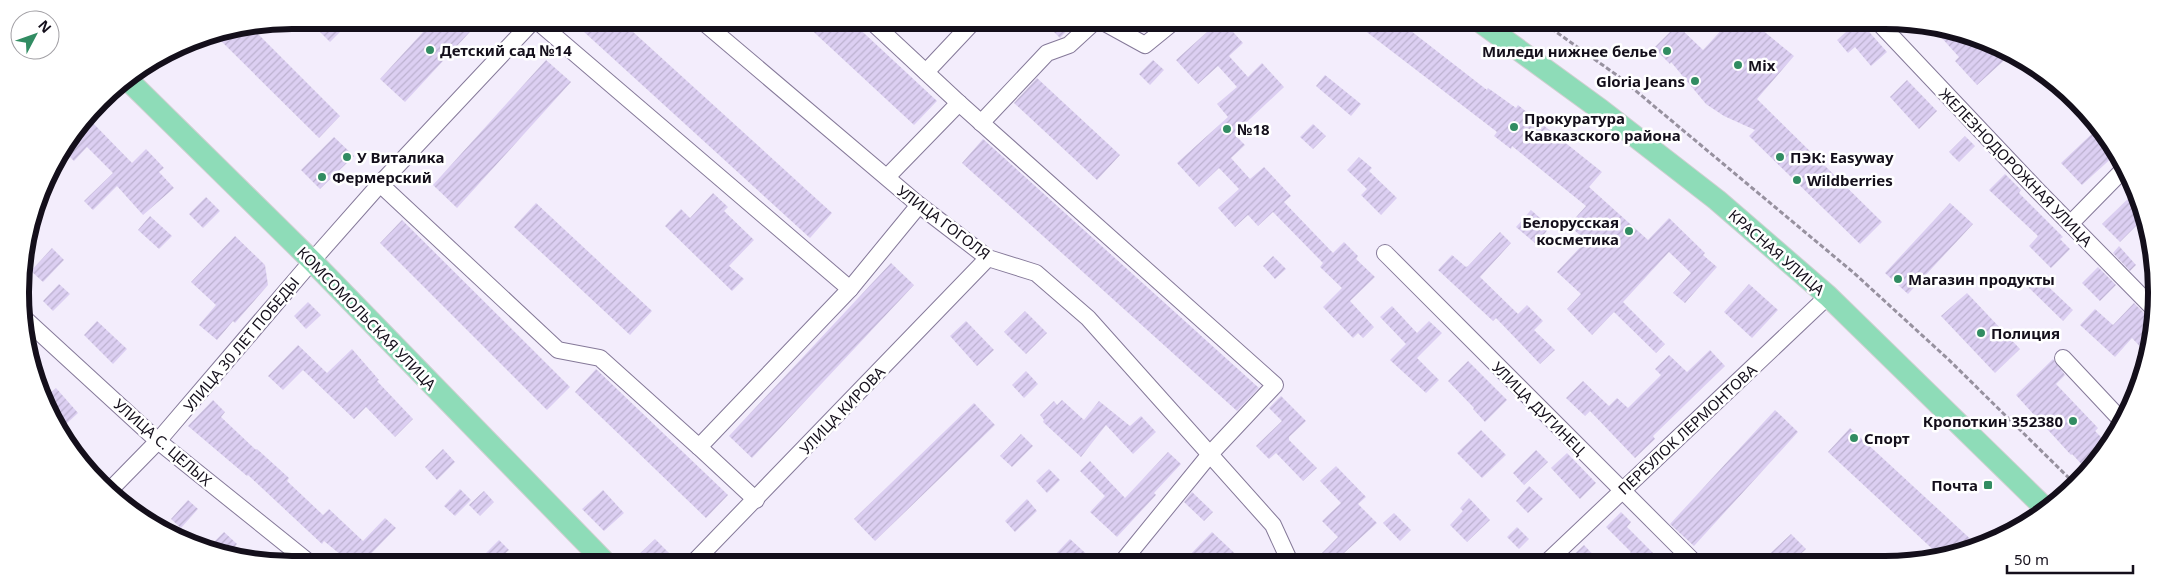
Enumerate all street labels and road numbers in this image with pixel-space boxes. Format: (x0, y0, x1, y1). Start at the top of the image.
street label: ЖЕЛЕЗНОДОРОЖНАЯ УЛИЦА (1935, 84, 2097, 251)
street label: УЛИЦА ГОГОЛЯ (893, 180, 995, 264)
street label: КРАСНАЯ УЛИЦА (1725, 205, 1830, 300)
street label: КОМСОМОЛЬСКАЯ УЛИЦА (293, 242, 441, 394)
street label: УЛИЦА 30 ЛЕТ ПОБЕДЫ (179, 272, 303, 416)
street label: УЛИЦА ДУГИНЕЦ (1488, 357, 1590, 459)
street label: ПЕРЕУЛОК ЛЕРМОНТОВА (1613, 359, 1761, 499)
street label: УЛИЦА КИРОВА (795, 361, 889, 458)
street label: УЛИЦА С. ЦЕЛЫХ (110, 394, 216, 490)

